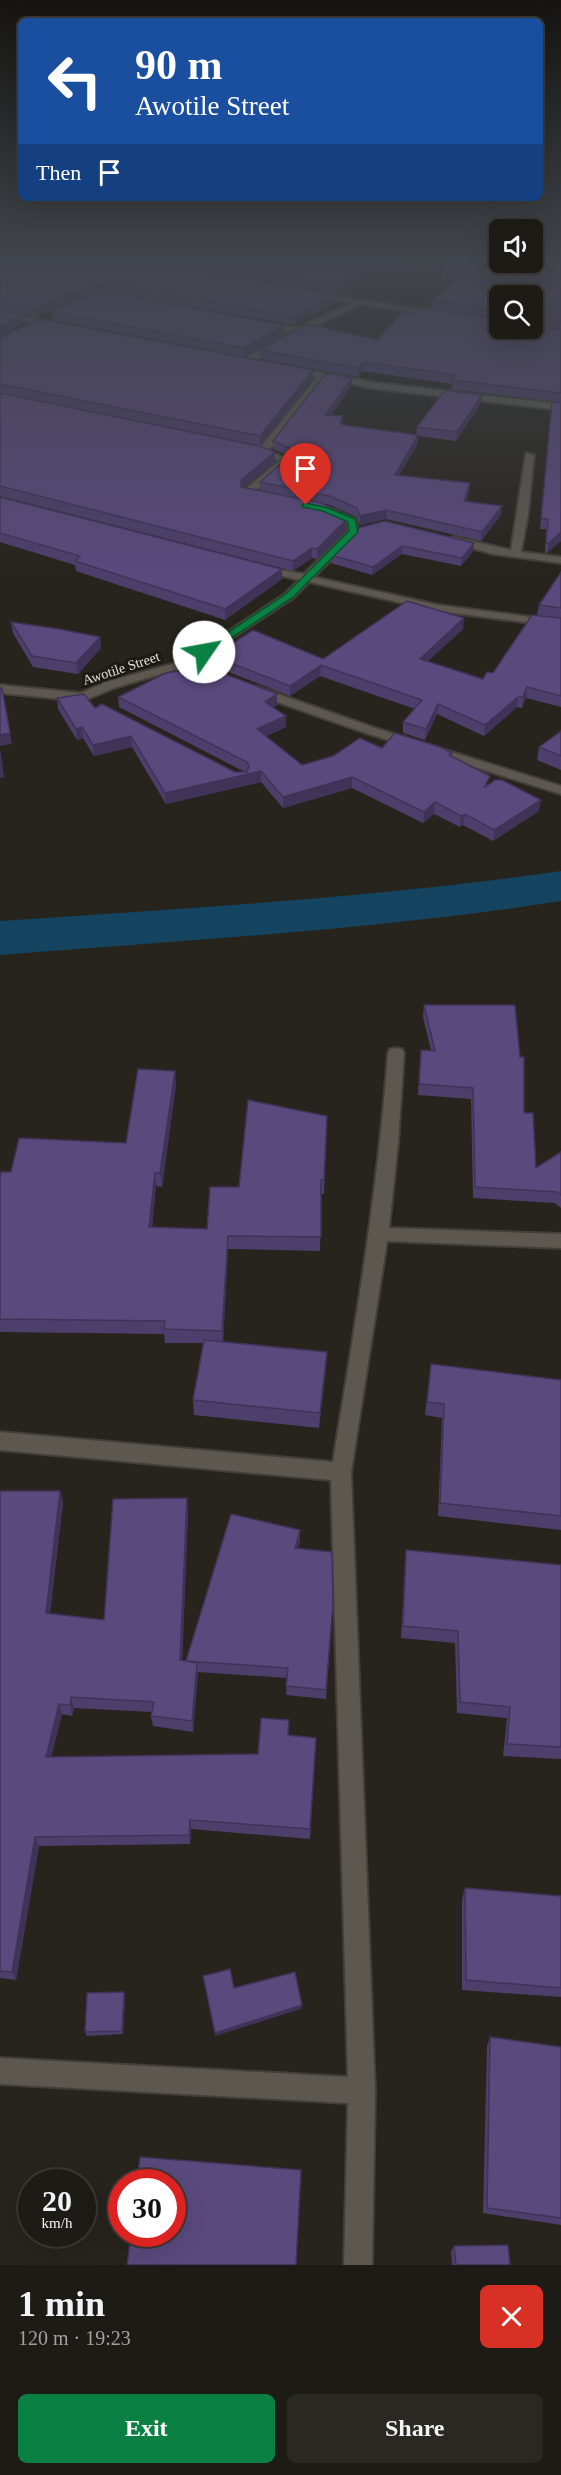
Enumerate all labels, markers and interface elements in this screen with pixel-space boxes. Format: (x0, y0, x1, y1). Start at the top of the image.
icon: left (36, 42, 114, 120)
text: 90 m (135, 42, 223, 88)
text: Awotile Street (135, 91, 289, 121)
icon: arrive (93, 156, 126, 189)
text: Then (36, 160, 81, 185)
map controls (489, 219, 543, 339)
button: sound (489, 219, 543, 273)
button: search (489, 285, 543, 339)
pin (280, 443, 331, 505)
icon: arrive (289, 452, 322, 485)
position arrow (172, 620, 236, 684)
street label: Awotile Street (81, 649, 162, 688)
speed limit sign: 30 (108, 2169, 186, 2247)
text: 20 (42, 2184, 72, 2217)
text: km/h (42, 2215, 72, 2231)
text: 1 min (18, 2284, 105, 2324)
button: close (480, 2285, 543, 2348)
text: 120 m · 19:23 (18, 2327, 131, 2349)
button: Exit (18, 2394, 275, 2463)
button: Share (287, 2394, 543, 2463)

